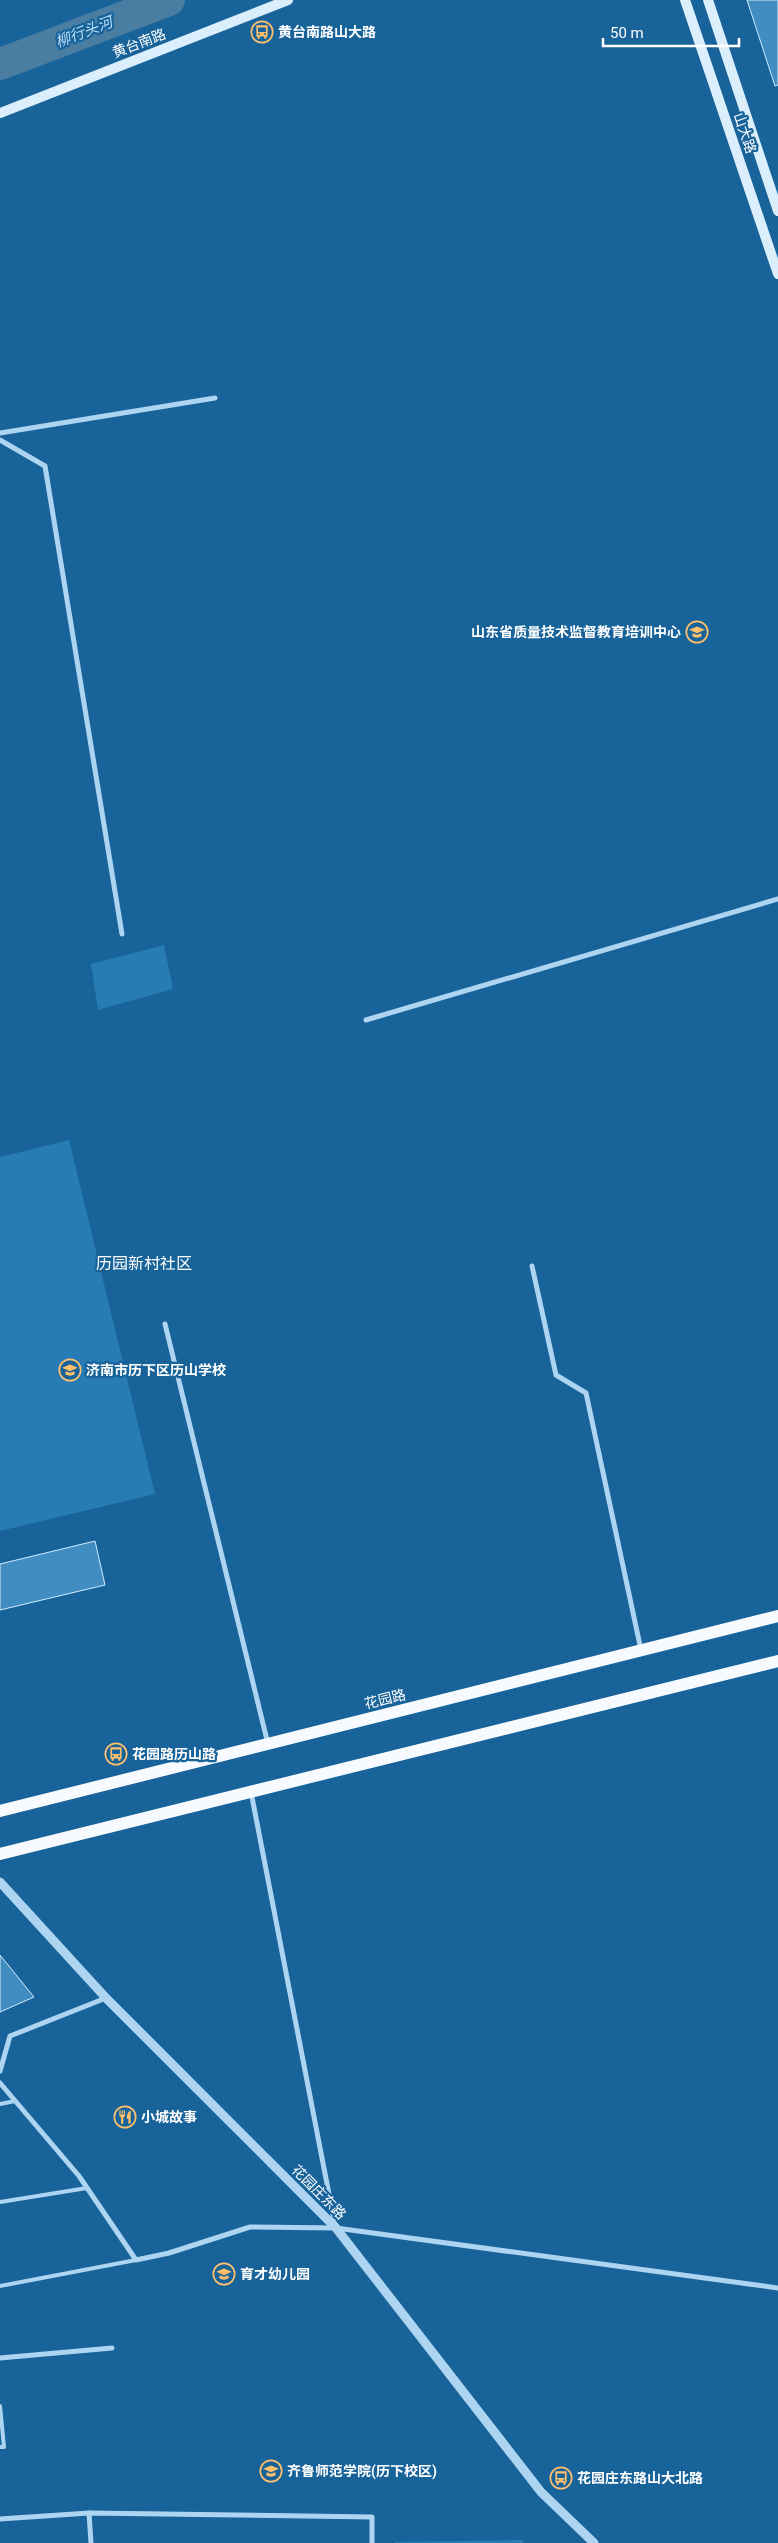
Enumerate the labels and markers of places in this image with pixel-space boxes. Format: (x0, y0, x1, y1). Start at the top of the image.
bus stop icon: 黄台南路山大路 (250, 20, 274, 44)
place label: 黄台南路山大路 (278, 24, 376, 40)
school or university icon: 山东省质量技术监督教育培训中心 (685, 620, 709, 644)
place label: 山东省质量技术监督教育培训中心 (471, 624, 681, 640)
school or university icon: 济南市历下区历山学校 (58, 1358, 82, 1382)
place label: 济南市历下区历山学校 (86, 1362, 226, 1378)
bus stop icon: 花园路历山路 (104, 1742, 128, 1766)
place label: 花园路历山路 (132, 1746, 216, 1762)
restaurant icon: 小城故事 (113, 2105, 137, 2129)
place label: 小城故事 (141, 2109, 197, 2125)
school or university icon: 育才幼儿园 (212, 2262, 236, 2286)
place label: 育才幼儿园 (240, 2266, 310, 2282)
school or university icon: 齐鲁师范学院(历下校区) (259, 2459, 283, 2483)
place label: 齐鲁师范学院(历下校区) (287, 2463, 437, 2480)
bus stop icon: 花园庄东路山大北路 (549, 2466, 573, 2490)
place label: 花园庄东路山大北路 (577, 2470, 703, 2486)

